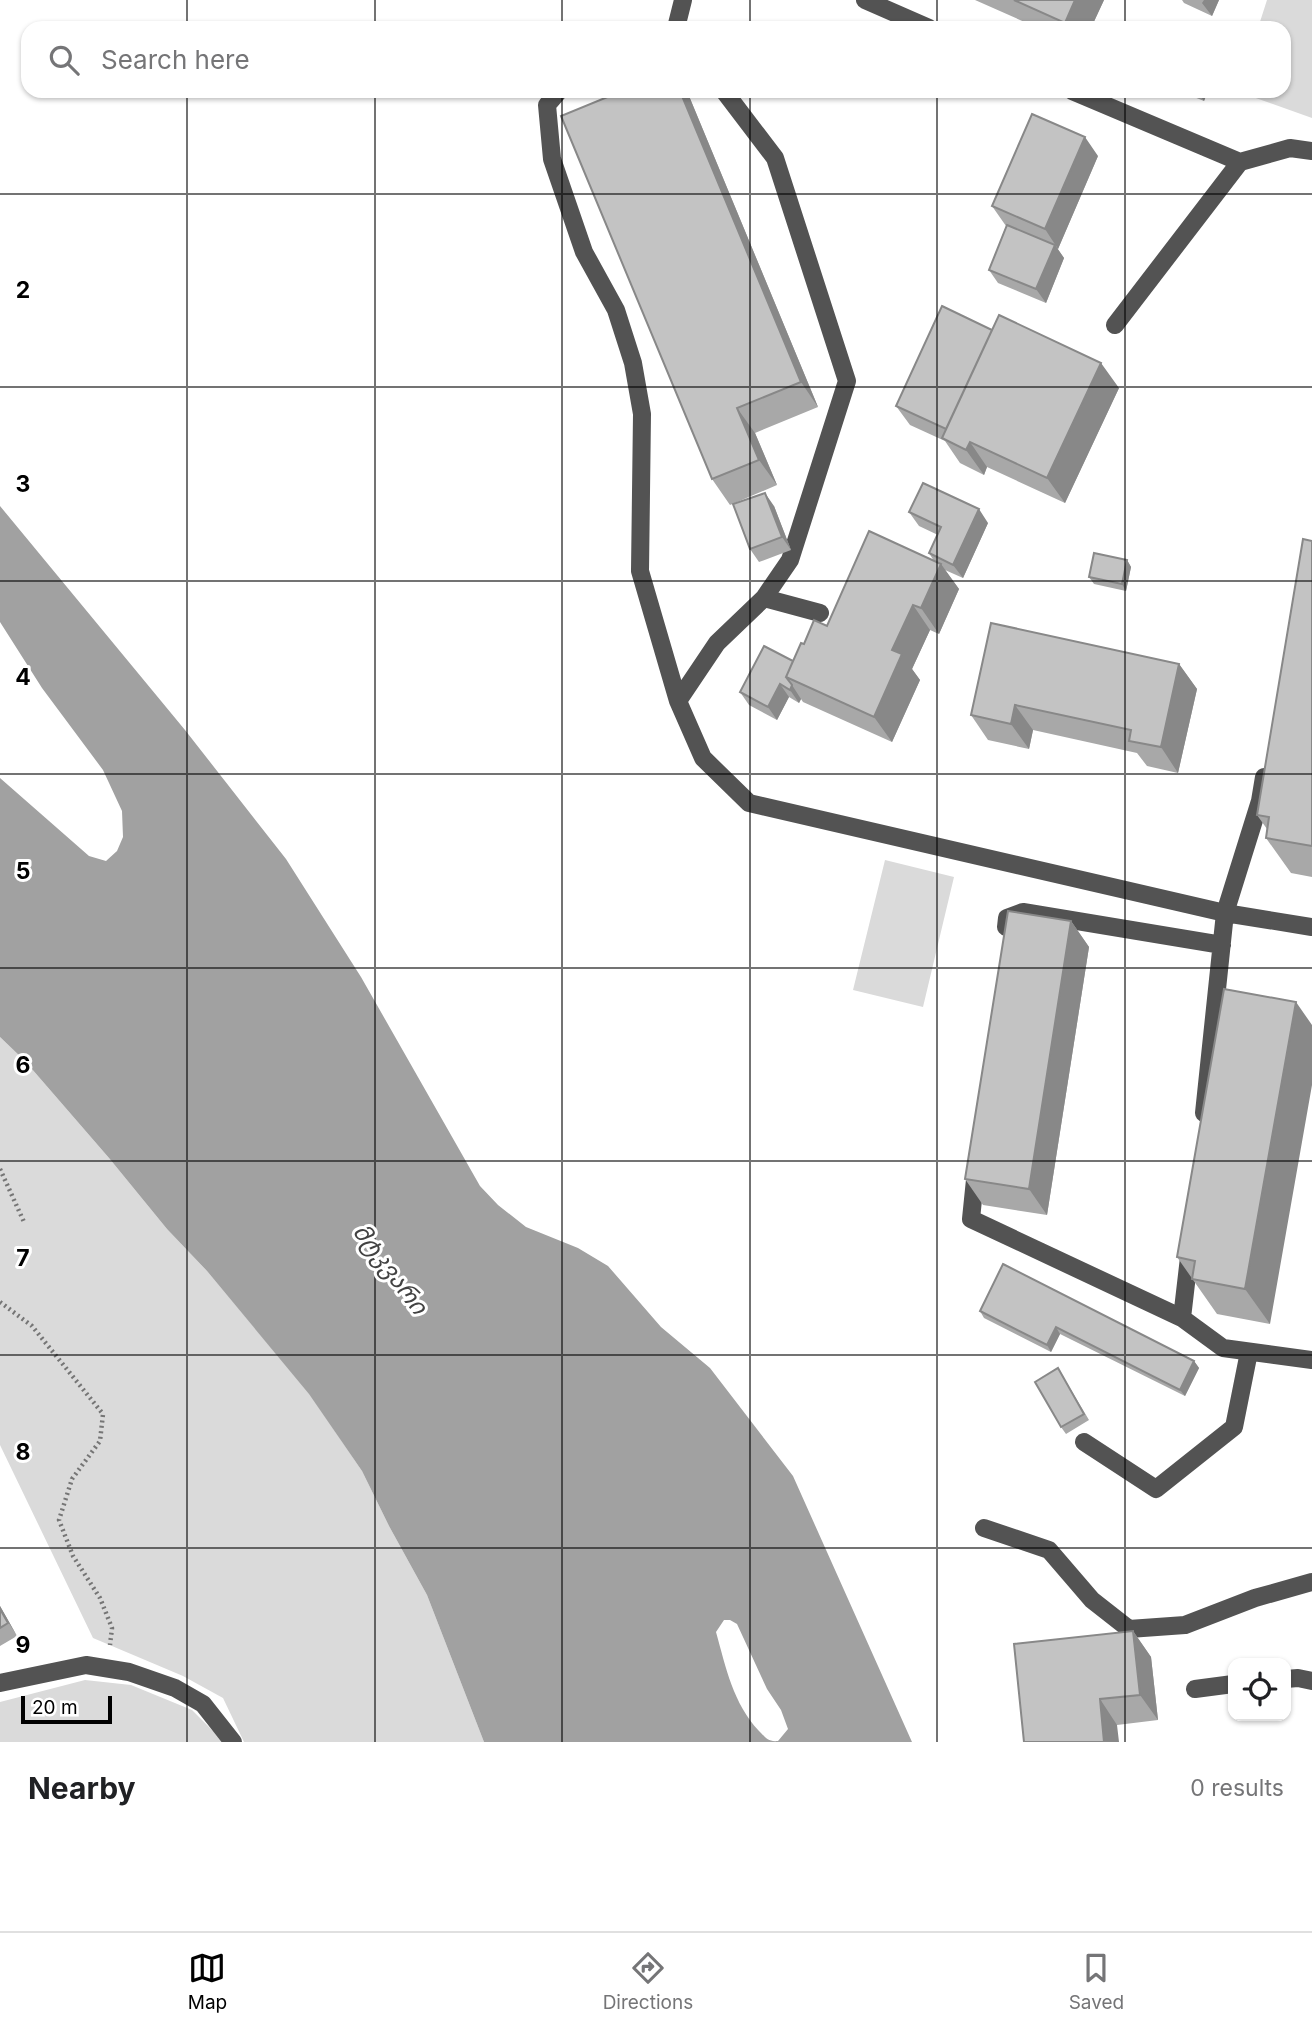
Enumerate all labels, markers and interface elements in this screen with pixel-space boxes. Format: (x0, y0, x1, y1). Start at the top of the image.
search box (21, 21, 1291, 98)
icon: search (45, 41, 83, 79)
text: Search here (101, 44, 250, 75)
text: 2 (16, 276, 30, 304)
text: 3 (16, 470, 30, 498)
text: 4 (15, 663, 31, 691)
text: 5 (16, 857, 30, 885)
text: 6 (16, 1051, 30, 1079)
water label: მტკვარი (347, 1218, 435, 1321)
text: 7 (16, 1244, 30, 1272)
text: 8 (16, 1438, 30, 1466)
text: 9 (16, 1631, 30, 1659)
map controls (1228, 1658, 1291, 1721)
button: locate (1228, 1658, 1291, 1721)
scale bar (21, 1693, 112, 1725)
text: 20 m (32, 1696, 78, 1719)
text: Nearby (28, 1770, 136, 1806)
text: 0 results (1190, 1774, 1284, 1802)
tab: Map (188, 1949, 227, 2014)
tab: Directions (603, 1949, 693, 2014)
tab: Saved (1069, 1949, 1124, 2014)

